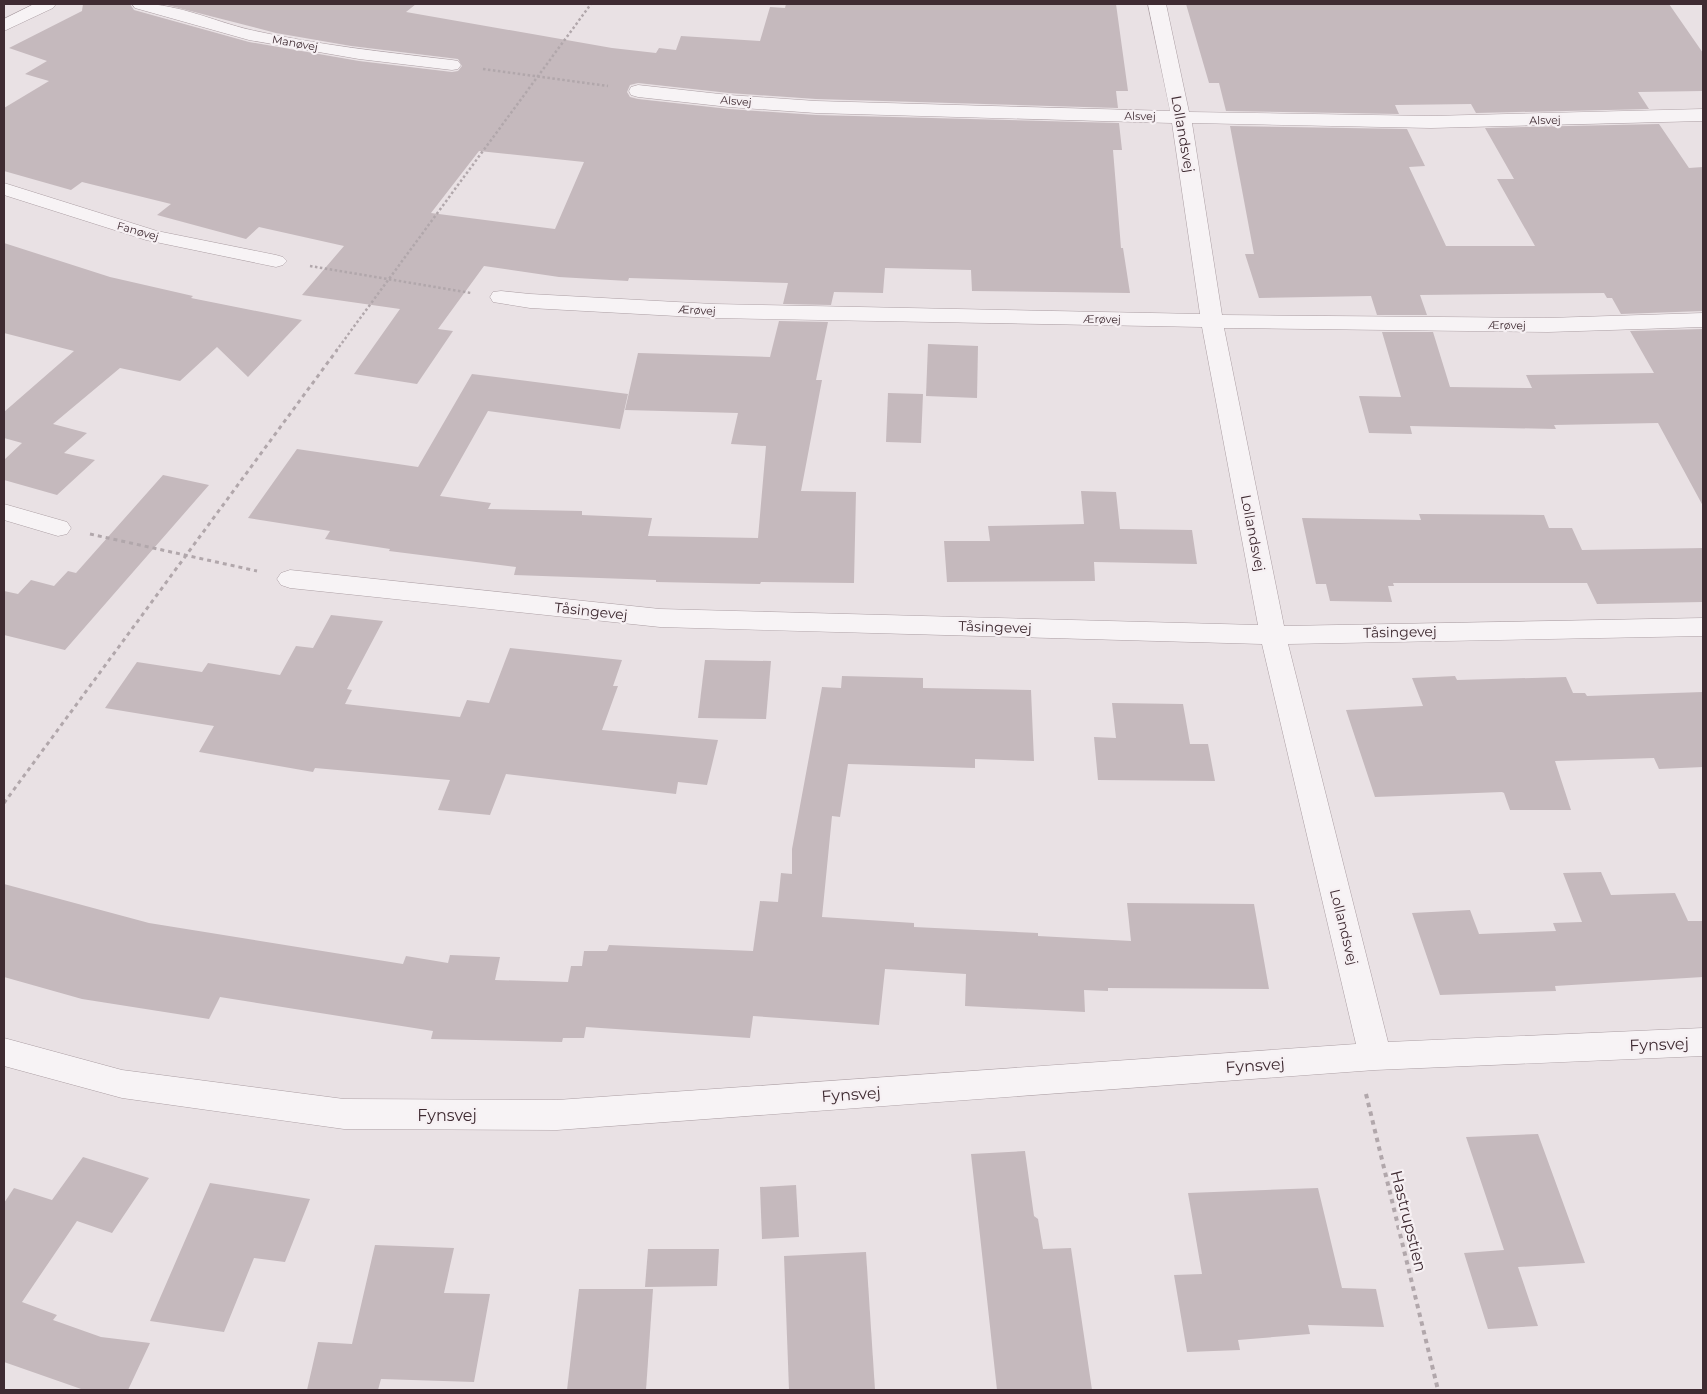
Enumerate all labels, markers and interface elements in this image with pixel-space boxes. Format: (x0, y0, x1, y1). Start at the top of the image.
street label: Manøvej (271, 32, 319, 54)
street label: Alsvej (720, 93, 752, 109)
street label: Lollandsvej (1167, 94, 1199, 174)
street label: Alsvej (1124, 109, 1156, 123)
street label: Alsvej (1529, 113, 1561, 127)
street label: Fanøvej (116, 218, 160, 244)
street label: Ærøvej (678, 302, 716, 318)
street label: Ærøvej (1083, 312, 1121, 326)
street label: Ærøvej (1488, 318, 1526, 332)
street label: Lollandsvej (1237, 493, 1269, 573)
street label: Tåsingevej (554, 598, 628, 624)
street label: Tåsingevej (958, 617, 1032, 637)
street label: Tåsingevej (1363, 622, 1437, 642)
street label: Lollandsvej (1326, 887, 1362, 967)
street label: Fynsvej (1629, 1034, 1689, 1055)
street label: Fynsvej (1225, 1054, 1285, 1077)
street label: Fynsvej (821, 1083, 881, 1106)
street label: Fynsvej (417, 1106, 477, 1125)
street label: Hastrupstien (1387, 1168, 1430, 1274)

